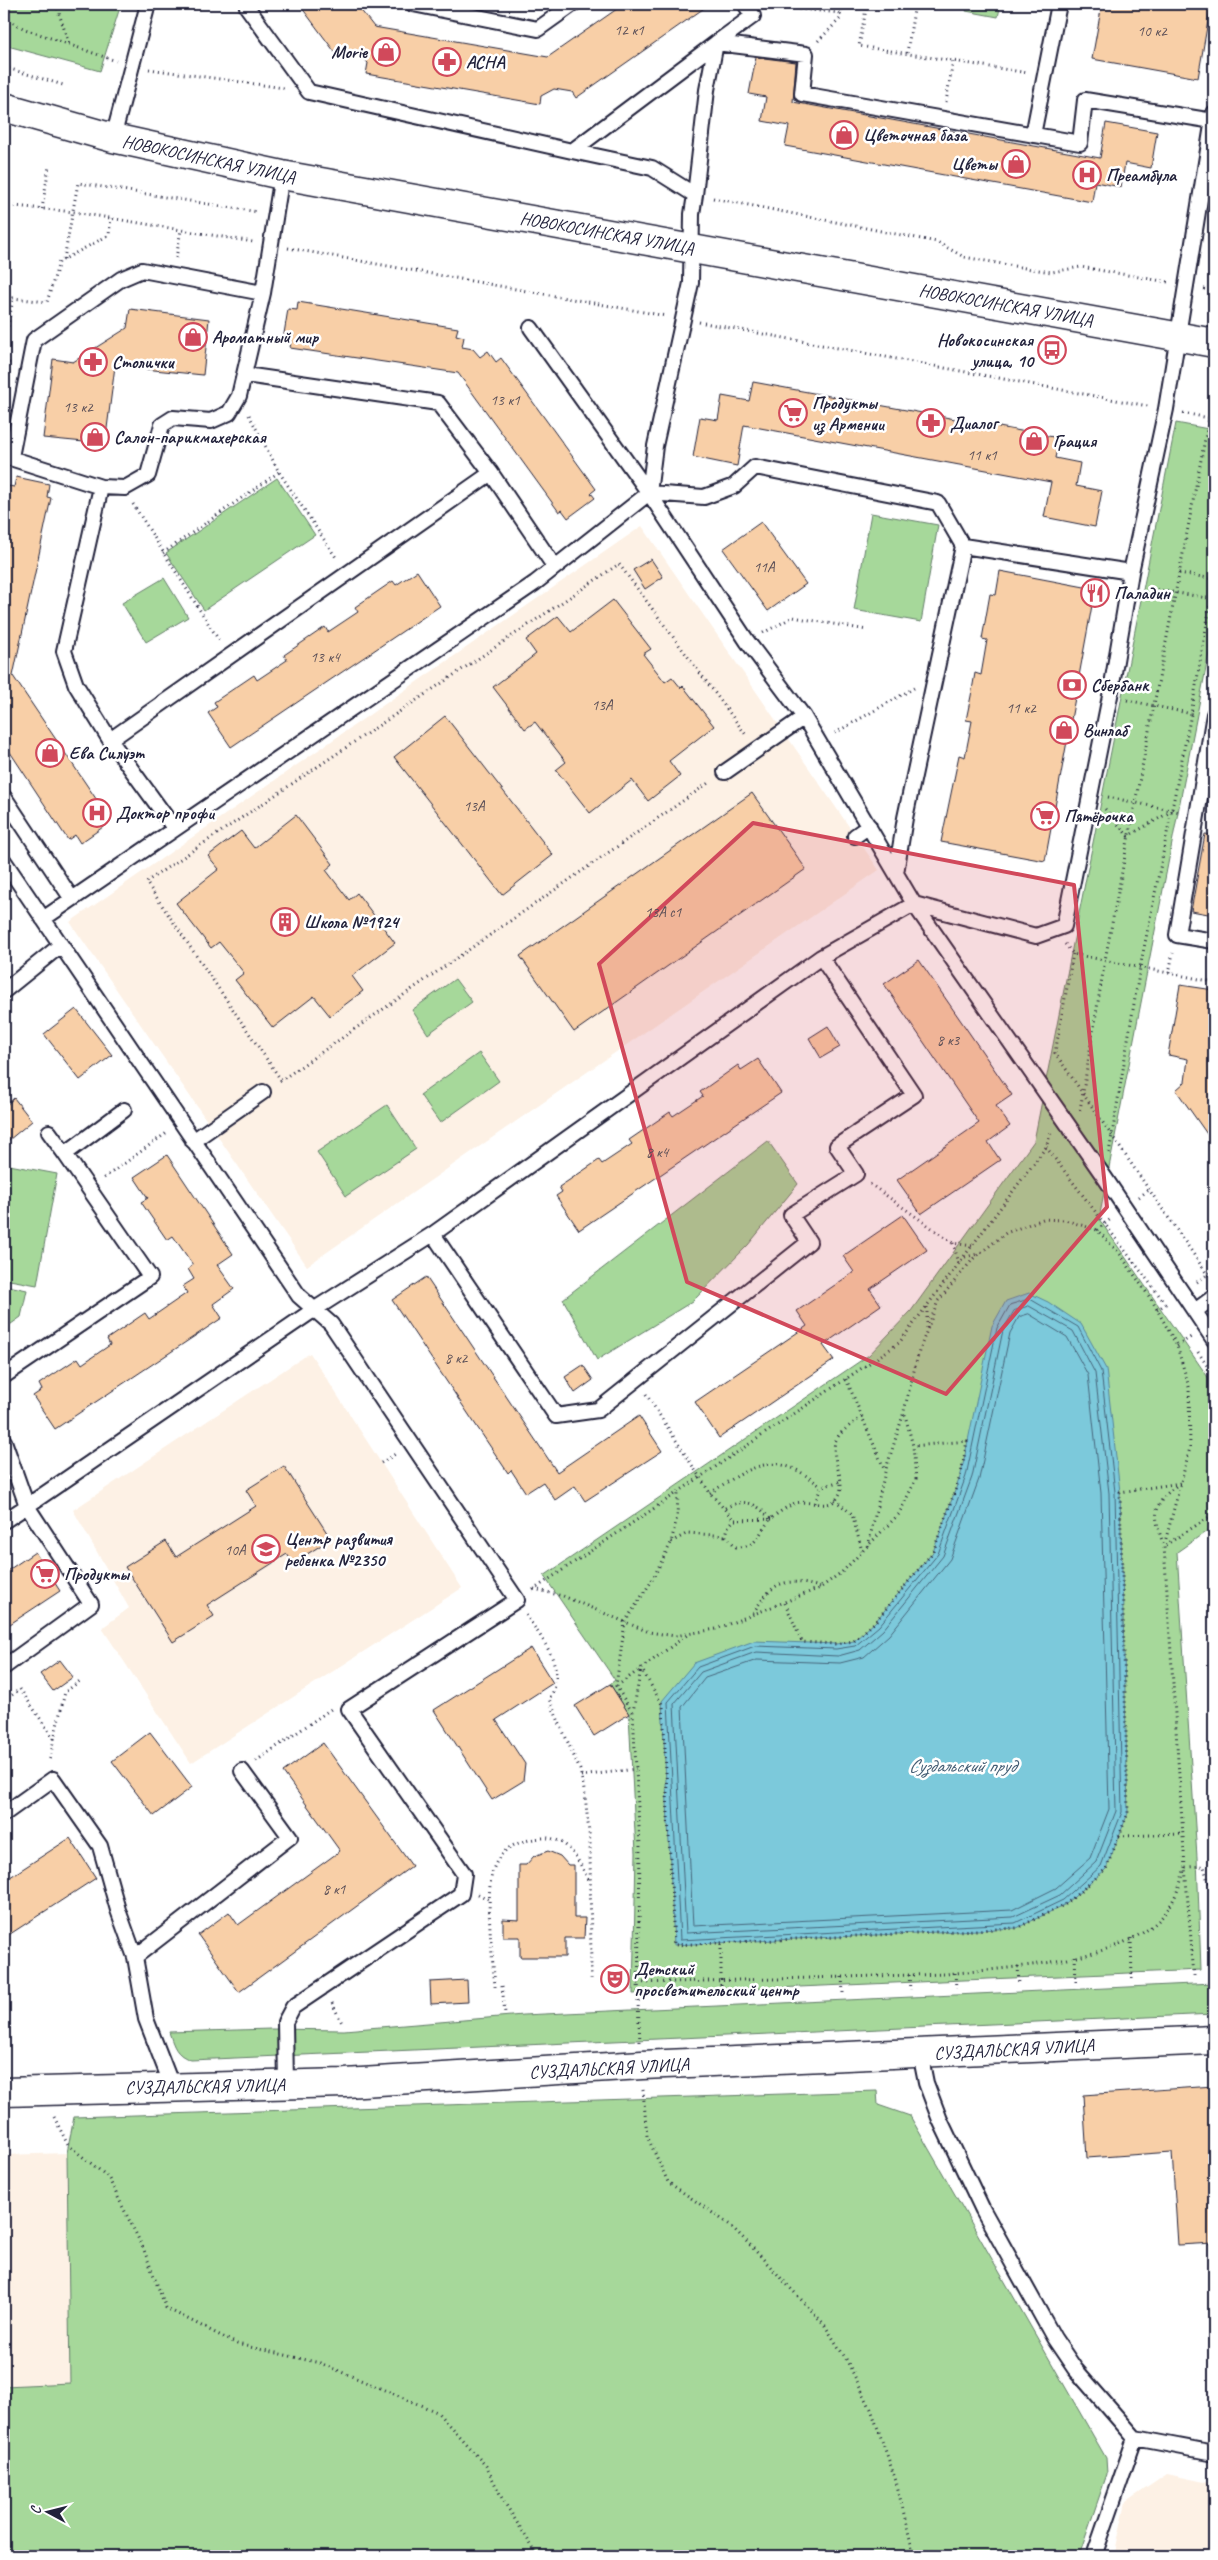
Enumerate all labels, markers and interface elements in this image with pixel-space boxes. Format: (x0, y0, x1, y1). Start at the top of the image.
house number: 12 к1 (614, 21, 645, 40)
house number: 10 к2 (1137, 22, 1168, 41)
shop icon: Morie (371, 37, 401, 67)
place label: Morie (331, 41, 369, 63)
pharmacy icon: АСНА (432, 47, 462, 77)
place label: АСНА (466, 51, 506, 73)
shop icon: Цветочная база (829, 120, 859, 150)
place label: Цветочная база (863, 124, 969, 146)
street label: НОВОКОСИНСКАЯ УЛИЦА (121, 130, 298, 188)
shop icon: Цветы (1001, 149, 1031, 179)
place label: Цветы (951, 153, 999, 175)
hospital icon: Преамбула (1072, 160, 1102, 190)
place label: Преамбула (1106, 164, 1178, 186)
street label: НОВОКОСИНСКАЯ УЛИЦА (518, 207, 697, 259)
street label: НОВОКОСИНСКАЯ УЛИЦА (917, 279, 1096, 331)
shop icon: Ароматный мир (178, 322, 208, 352)
place label: Ароматный мир (212, 326, 320, 348)
place label: Новокосинская улица, 10 (937, 329, 1035, 372)
bus stop icon: Новокосинская улица, 10 (1037, 335, 1067, 365)
pharmacy icon: Столички (78, 347, 108, 377)
place label: Столички (112, 351, 175, 373)
house number: 13 к1 (490, 391, 521, 410)
place label: Продукты из Армении (812, 392, 885, 436)
house number: 13 к2 (63, 398, 94, 417)
supermarket icon: Продукты из Армении (778, 398, 808, 428)
pharmacy icon: Диалог (916, 408, 946, 438)
place label: Диалог (950, 412, 1000, 434)
shop icon: Салон-парикмахерская (80, 422, 110, 452)
place label: Салон-парикмахерская (114, 426, 267, 448)
shop icon: Грация (1019, 426, 1049, 456)
place label: Грация (1053, 430, 1097, 452)
house number: 11 к1 (967, 446, 998, 465)
house number: 11А (753, 558, 776, 577)
restaurant icon: Паладин (1080, 578, 1110, 608)
place label: Паладин (1114, 582, 1172, 604)
house number: 13 к4 (310, 648, 341, 667)
bank icon: Сбербанк (1057, 670, 1087, 700)
place label: Сбербанк (1091, 674, 1150, 696)
house number: 13А (591, 696, 614, 715)
house number: 11 к2 (1006, 699, 1037, 718)
shop icon: Винлаб (1049, 715, 1079, 745)
place label: Винлаб (1083, 719, 1131, 741)
shop icon: Ева Силуэт (35, 738, 65, 768)
place label: Ева Силуэт (69, 742, 145, 764)
house number: 13А (463, 797, 486, 816)
hospital icon: Доктор профи (82, 798, 112, 828)
supermarket icon: Пятёрочка (1030, 801, 1060, 831)
place label: Доктор профи (116, 802, 215, 824)
place label: Пятёрочка (1064, 805, 1134, 827)
house number: 13A c1 (645, 903, 683, 922)
building icon: Школа №1924 (270, 907, 300, 937)
place label: Школа №1924 (304, 911, 400, 933)
house number: 8 к3 (937, 1031, 961, 1050)
house number: 8 к4 (646, 1143, 670, 1162)
house number: 8 к2 (445, 1349, 469, 1368)
place label: Центр развития ребенка №2350 (285, 1528, 393, 1571)
school or university icon: Центр развития ребенка №2350 (251, 1534, 281, 1564)
house number: 10А (224, 1541, 247, 1560)
supermarket icon: Продукты (30, 1559, 60, 1589)
place label: Продукты (64, 1563, 131, 1585)
water label: Суздальский пруд (909, 1754, 1020, 1778)
house number: 8 к1 (323, 1880, 347, 1899)
place label: Детский просветительский центр (634, 1958, 800, 2001)
theatre icon: Детский просветительский центр (600, 1964, 630, 1994)
street label: СУЗДАЛЬСКАЯ УЛИЦА (934, 2034, 1095, 2064)
street label: СУЗДАЛЬСКАЯ УЛИЦА (529, 2053, 690, 2083)
street label: СУЗДАЛЬСКАЯ УЛИЦА (125, 2074, 286, 2098)
north arrow (22, 2488, 72, 2538)
text: С (27, 2504, 45, 2515)

